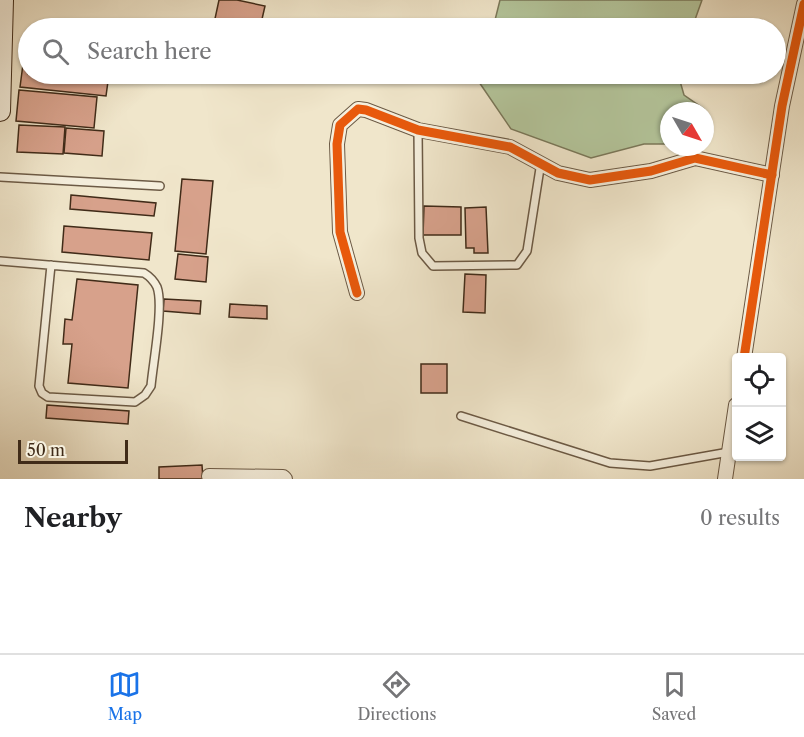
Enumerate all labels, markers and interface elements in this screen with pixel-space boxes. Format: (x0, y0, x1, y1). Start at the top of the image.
search box (18, 18, 786, 84)
icon: search (39, 35, 72, 68)
text: Search here (87, 38, 212, 65)
north arrow (660, 102, 714, 156)
map controls (732, 353, 786, 461)
button: locate (732, 353, 786, 407)
button: layers (732, 407, 786, 461)
scale bar (18, 437, 128, 464)
text: 50 m (27, 440, 65, 460)
text: Nearby (24, 502, 122, 534)
text: 0 results (700, 506, 780, 530)
tab: Map (108, 668, 142, 724)
tab: Directions (357, 668, 436, 724)
tab: Saved (652, 668, 696, 724)

